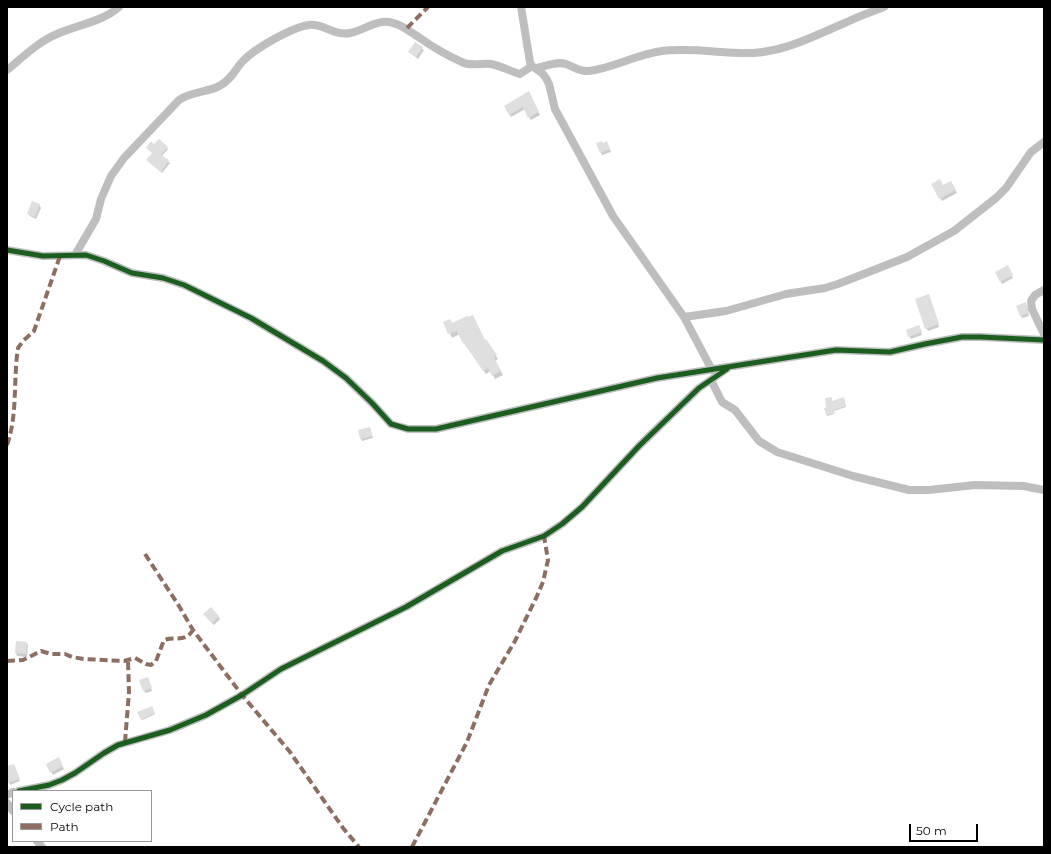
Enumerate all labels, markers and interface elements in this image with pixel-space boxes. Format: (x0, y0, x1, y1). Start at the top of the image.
legend (12, 790, 152, 842)
text: Cycle path (50, 799, 113, 814)
scale bar (911, 816, 980, 842)
text: Path (50, 819, 79, 834)
text: 50 m (916, 823, 947, 838)

